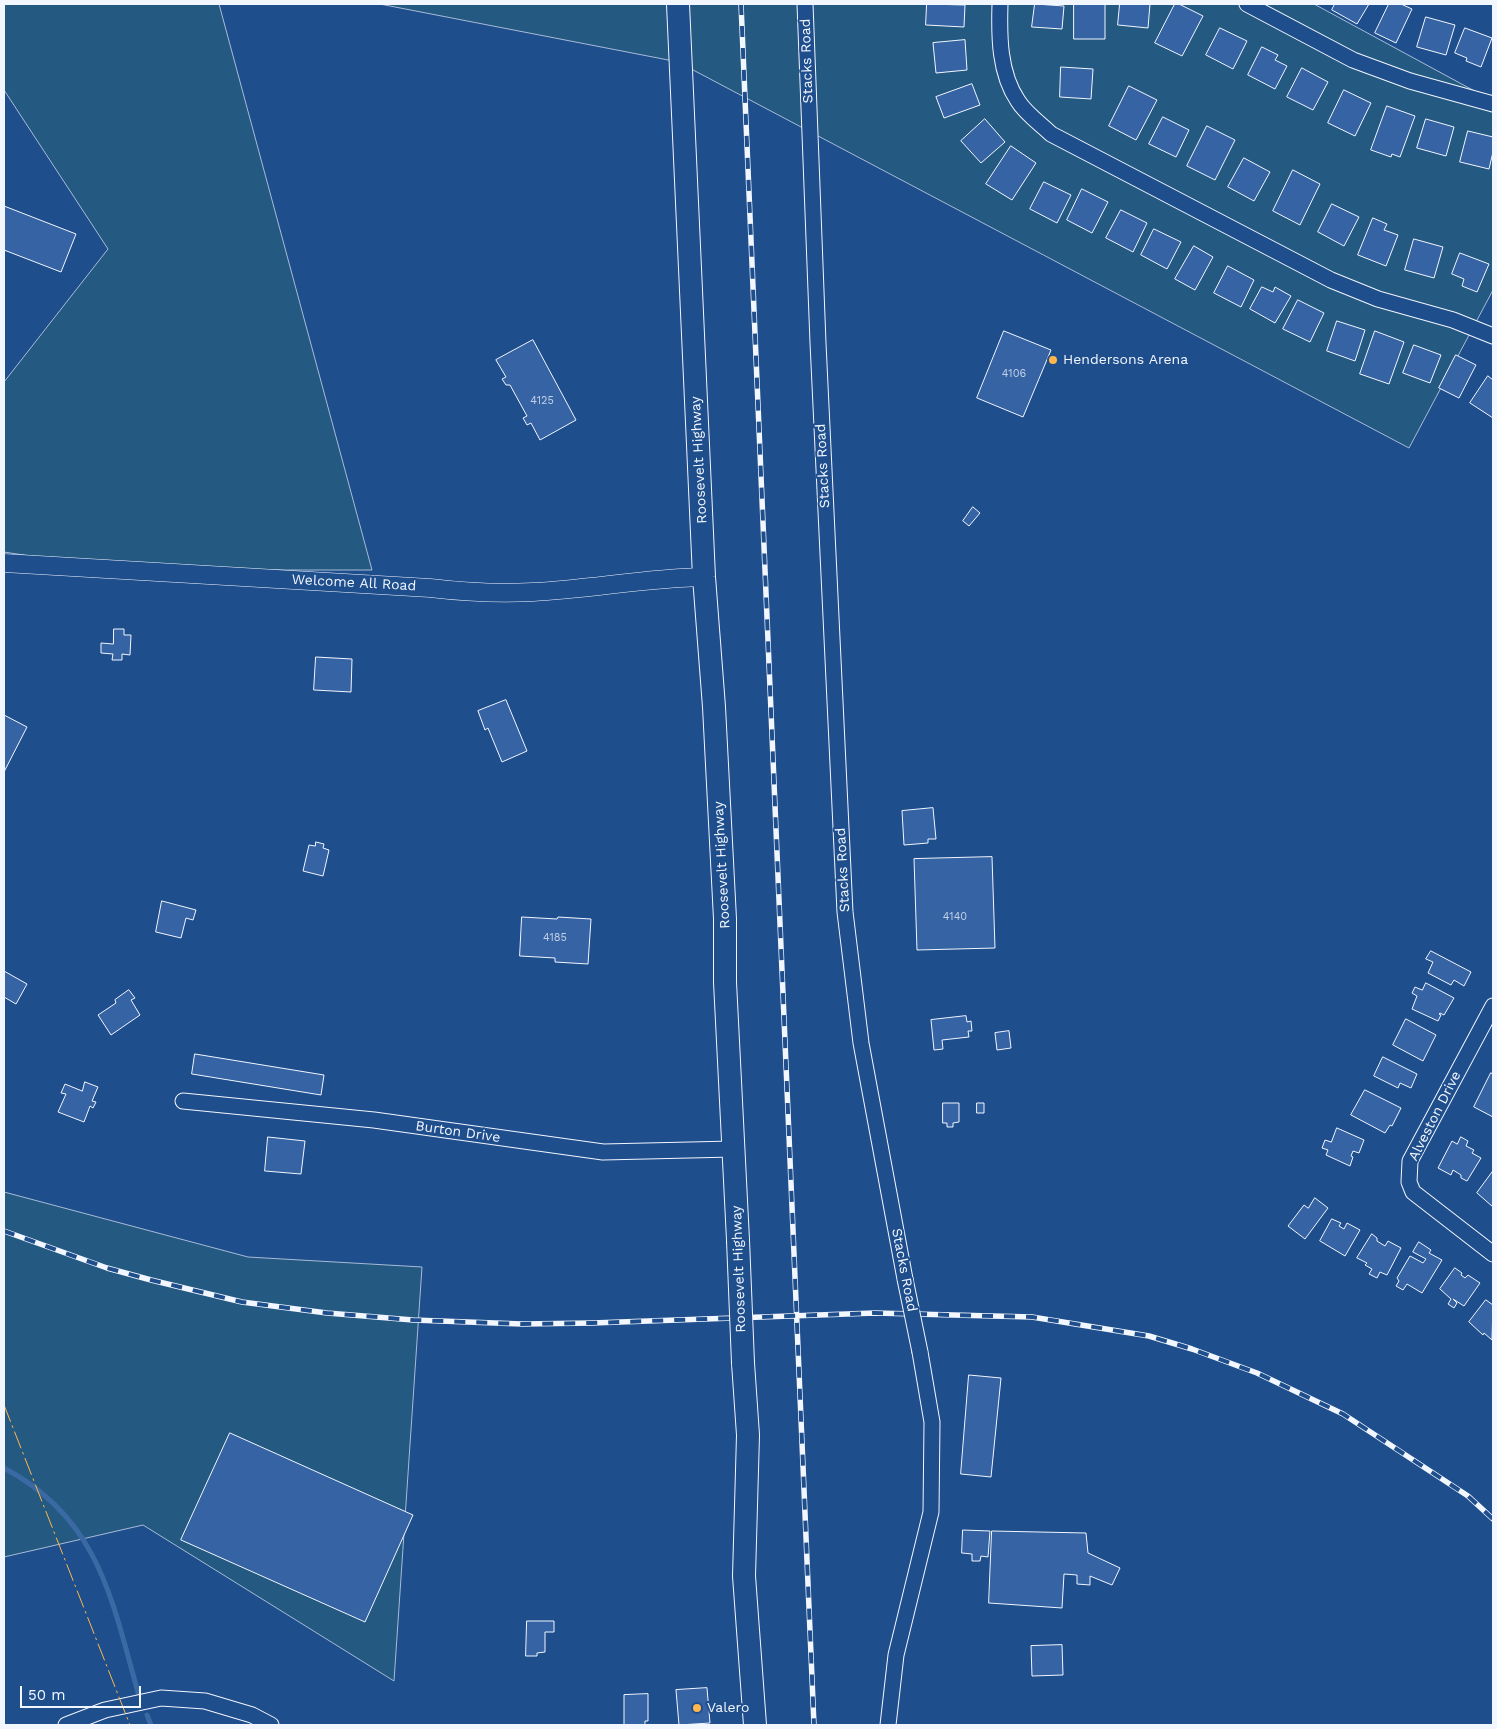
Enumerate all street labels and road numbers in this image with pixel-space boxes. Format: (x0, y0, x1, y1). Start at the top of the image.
street label: Stacks Road (797, 18, 817, 104)
street label: Roosevelt Highway (687, 396, 711, 524)
street label: Stacks Road (812, 423, 834, 509)
street label: Welcome All Road (291, 571, 417, 595)
street label: Roosevelt Highway (710, 801, 734, 929)
street label: Stacks Road (832, 827, 854, 913)
street label: Alveston Drive (1405, 1068, 1465, 1164)
street label: Burton Drive (414, 1118, 502, 1146)
street label: Roosevelt Highway (728, 1205, 750, 1333)
street label: Stacks Road (888, 1227, 920, 1313)

